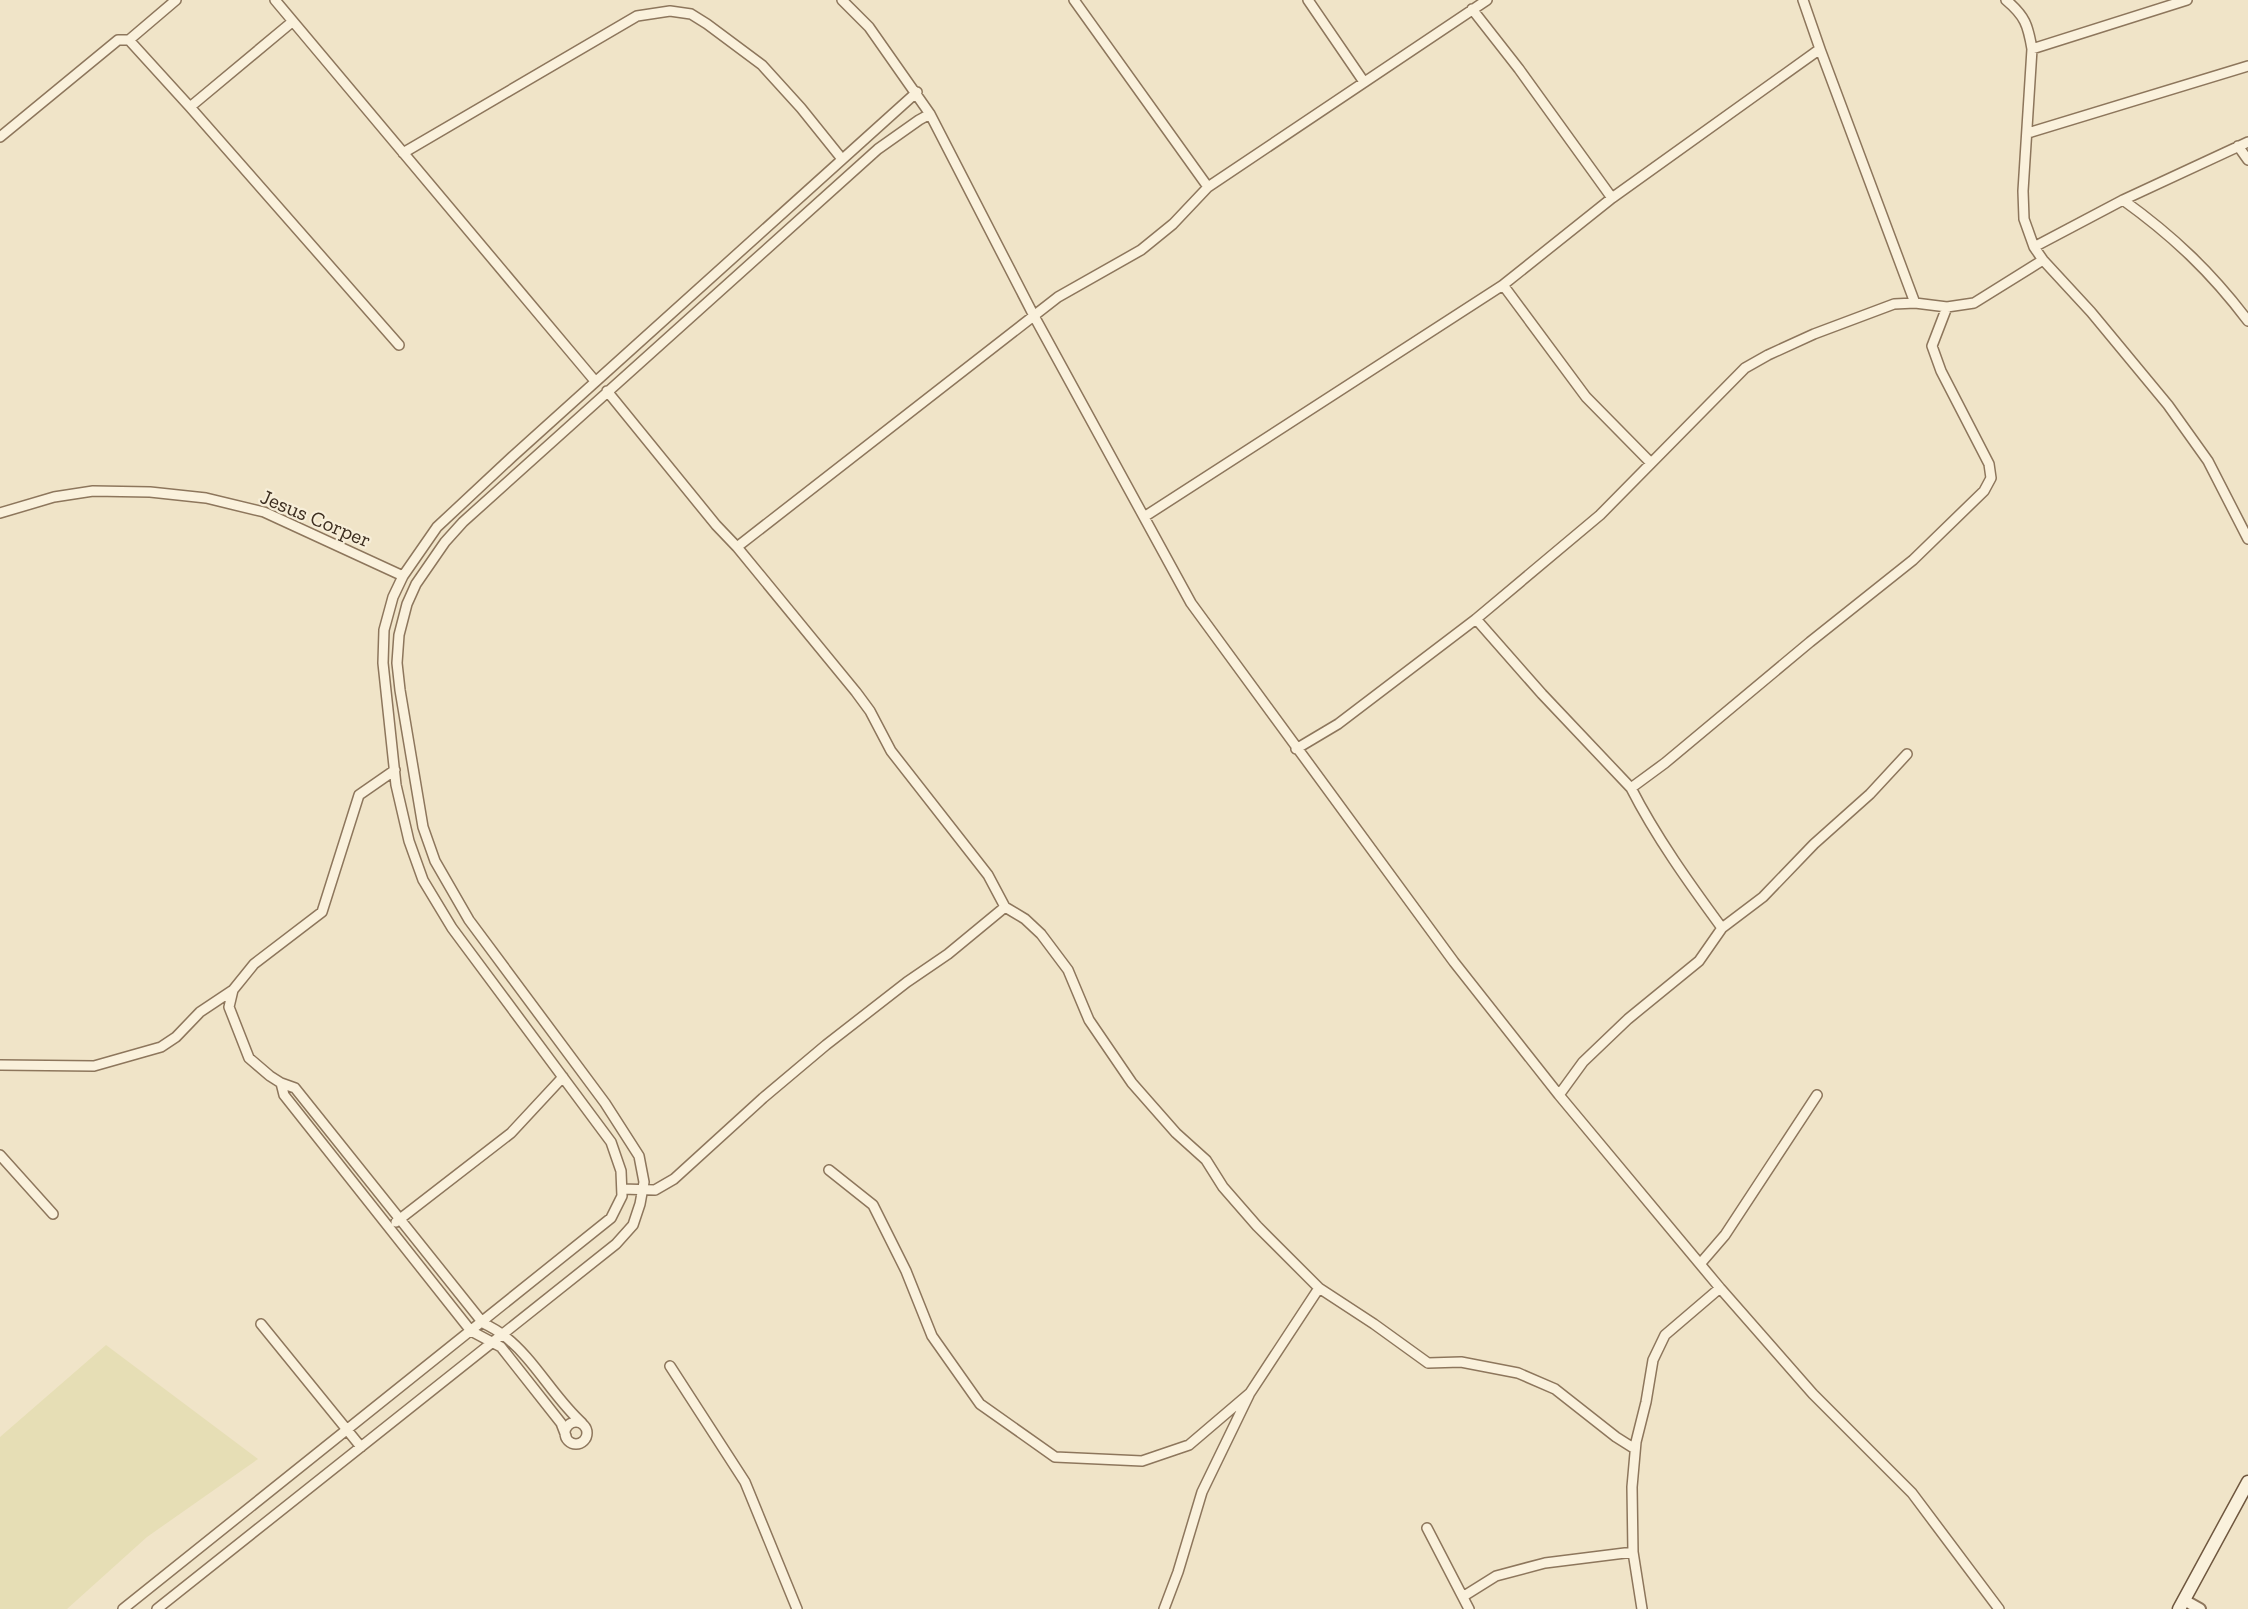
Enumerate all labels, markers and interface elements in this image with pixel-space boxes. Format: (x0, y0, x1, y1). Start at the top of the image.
street label: Jesus Corper (257, 484, 375, 552)

